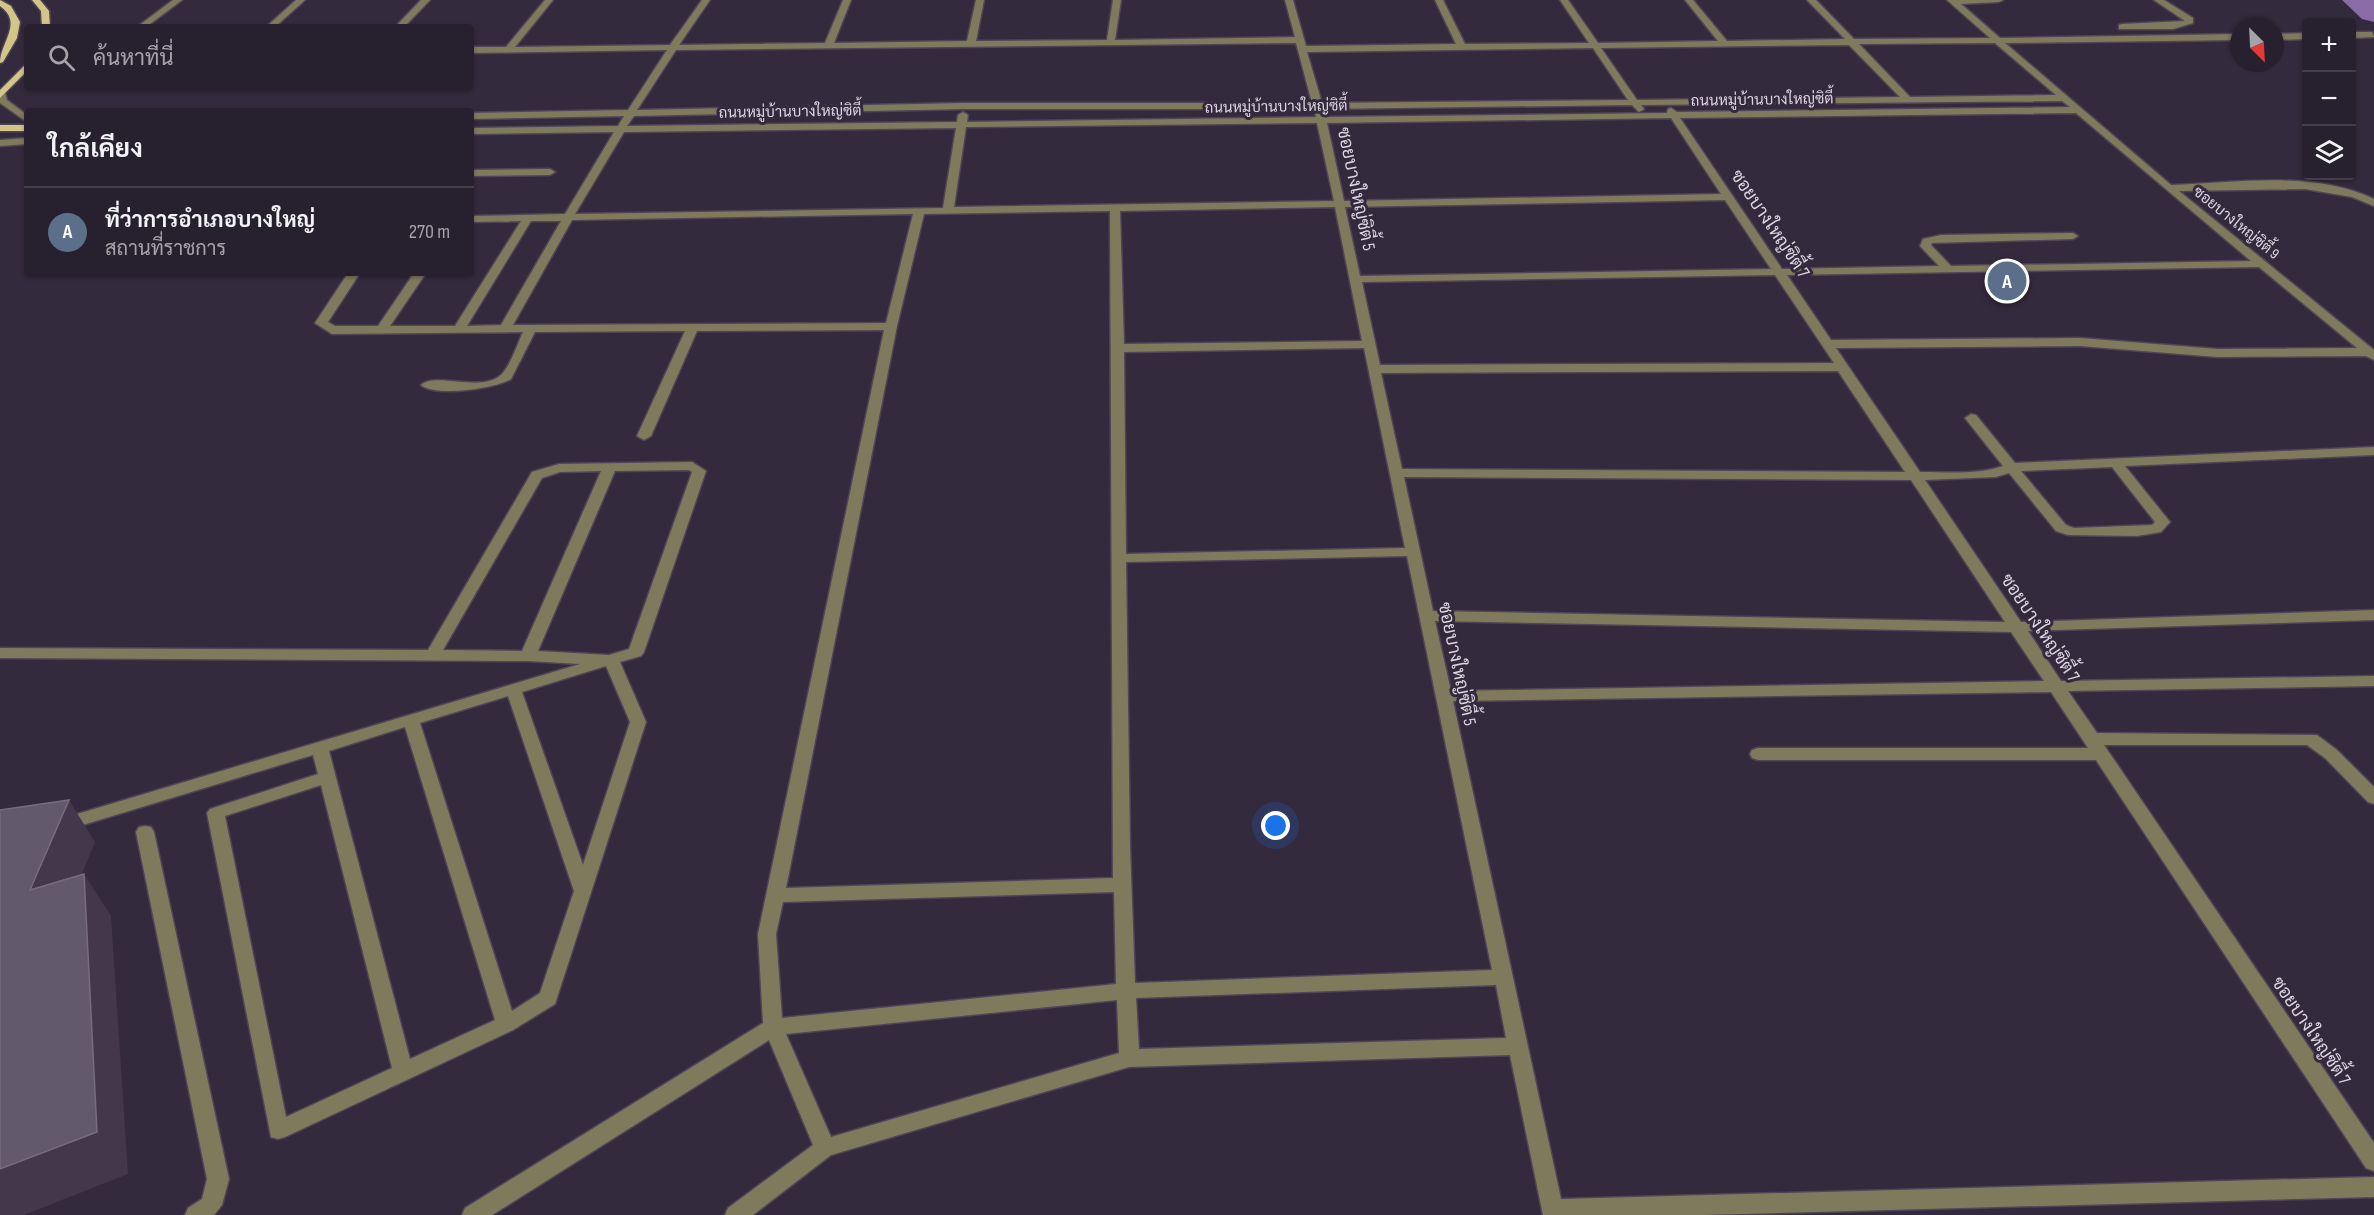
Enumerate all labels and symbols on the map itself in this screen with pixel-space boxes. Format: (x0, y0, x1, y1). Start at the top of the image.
north arrow (2230, 18, 2284, 72)
street label: ถนนหมู่บ้านบางใหญ่ซิตี้ (1690, 83, 1834, 111)
street label: ถนนหมู่บ้านบางใหญ่ซิตี้ (1204, 90, 1348, 118)
street label: ถนนหมู่บ้านบางใหญ่ซิตี้ (718, 95, 862, 123)
street label: ซอยบางใหญ่ซิตี้ 5 (1333, 124, 1385, 253)
street label: ซอยบางใหญ่ซิตี้ 7 (1726, 163, 1819, 283)
street label: ซอยบางใหญ่ซิตี้ 9 (2189, 178, 2287, 264)
pin: A (1988, 258, 2026, 304)
street label: ซอยบางใหญ่ซิตี้ 7 (1996, 567, 2089, 687)
street label: ซอยบางใหญ่ซิตี้ 5 (1434, 599, 1486, 728)
your location (1261, 811, 1290, 840)
street label: ซอยบางใหญ่ซิตี้ 7 (2267, 970, 2360, 1090)

